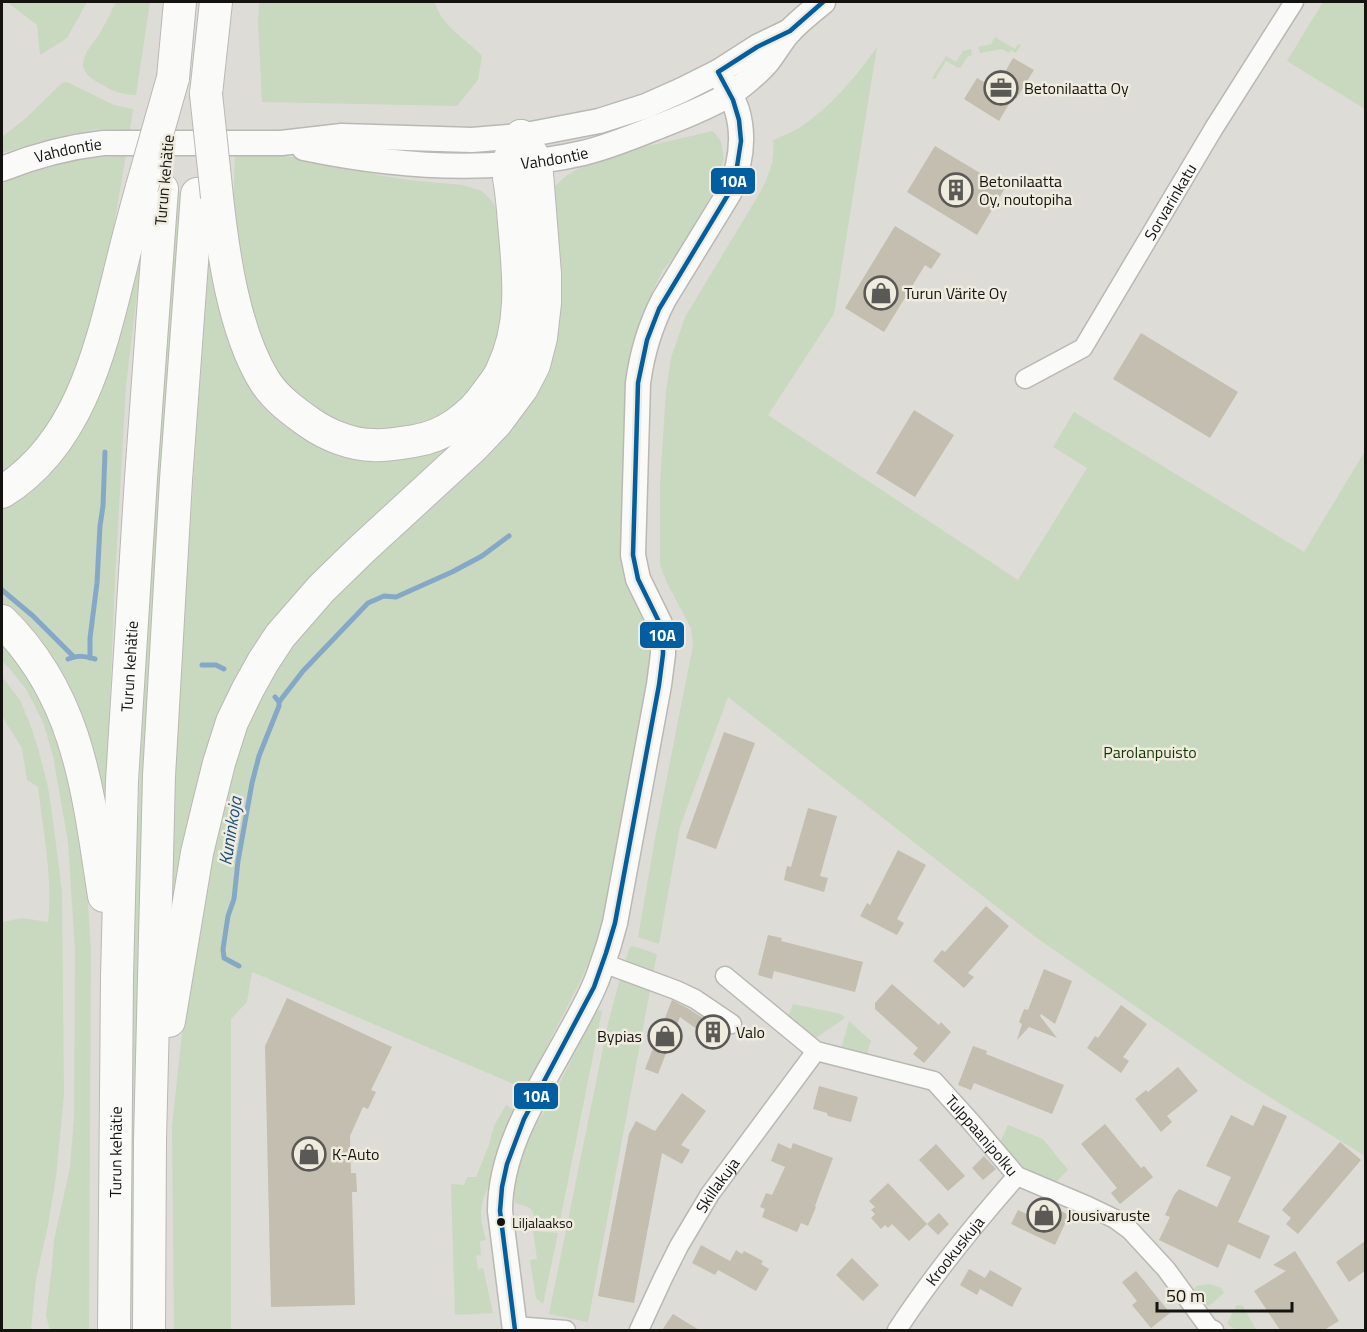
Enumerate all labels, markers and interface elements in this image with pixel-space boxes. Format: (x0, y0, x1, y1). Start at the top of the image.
office icon: Betonilaatta Oy (983, 70, 1019, 106)
place label: Betonilaatta Oy (1024, 76, 1129, 100)
street label: Vahdontie (31, 131, 103, 169)
street label: Turun kehätie (148, 134, 180, 226)
street label: Vahdontie (519, 140, 591, 175)
street label: Sorvarinkatu (1138, 159, 1202, 245)
line badge: 10A (710, 167, 756, 195)
text: 10A (719, 169, 747, 193)
place label: Betonilaatta Oy, noutopiha (979, 169, 1072, 211)
building icon: Betonilaatta Oy, noutopiha (938, 172, 974, 208)
shop icon: Turun Värite Oy (863, 275, 899, 311)
place label: Turun Värite Oy (904, 281, 1007, 305)
street label: Turun kehätie (114, 620, 144, 713)
line badge: 10A (639, 621, 685, 649)
text: 10A (648, 623, 676, 647)
park label: Parolanpuisto (1103, 740, 1197, 764)
water label: Kuninkoja (211, 794, 249, 867)
building icon: Valo (695, 1014, 731, 1050)
shop icon: Bypias (647, 1018, 683, 1054)
place label: Valo (736, 1020, 765, 1044)
place label: Bypias (597, 1024, 642, 1048)
line badge: 10A (513, 1082, 559, 1110)
text: 10A (522, 1084, 550, 1108)
street label: Tulppaanipolku (940, 1089, 1024, 1181)
street label: Turun kehätie (103, 1106, 128, 1198)
shop icon: K-Auto (291, 1136, 327, 1172)
place label: K-Auto (332, 1142, 379, 1166)
street label: Skillakuja (689, 1152, 745, 1217)
shop icon: Jousivaruste (1026, 1197, 1062, 1233)
place label: Jousivaruste (1067, 1203, 1150, 1227)
street label: Krookuskuja (920, 1211, 990, 1291)
place label: Liljalaakso (512, 1212, 573, 1233)
marker: Liljalaakso (495, 1216, 507, 1228)
scale bar (1157, 1275, 1292, 1313)
text: 50 m (1166, 1282, 1205, 1309)

